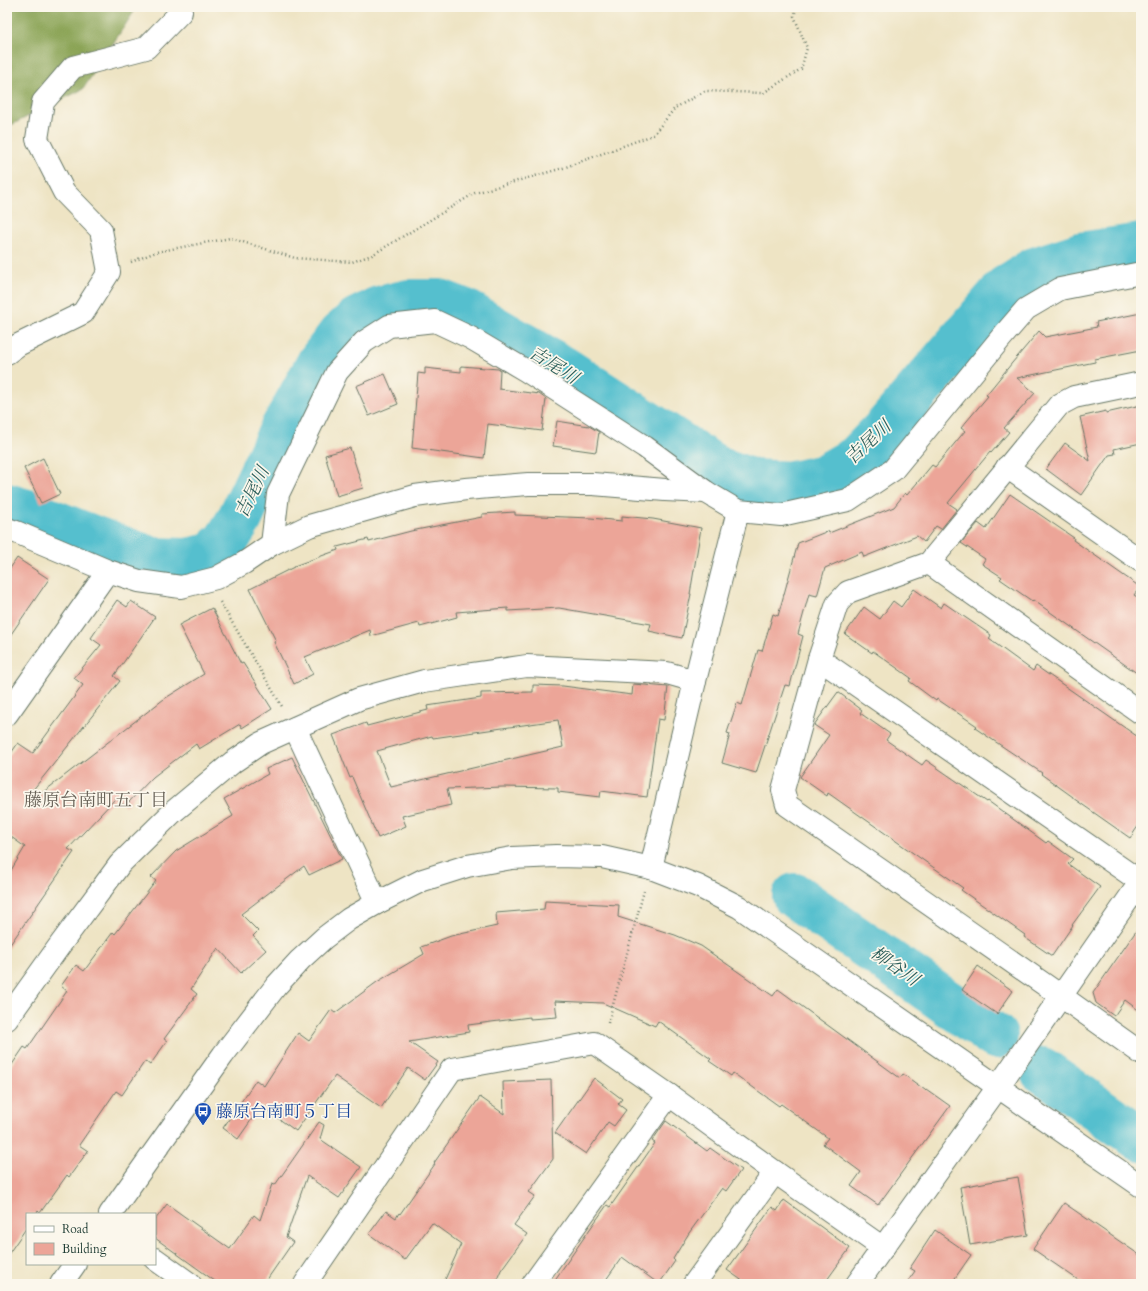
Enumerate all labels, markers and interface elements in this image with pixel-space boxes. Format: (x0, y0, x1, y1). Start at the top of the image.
water label: 吉尾川 (524, 341, 585, 391)
water label: 吉尾川 (840, 413, 898, 470)
water label: 吉尾川 (229, 461, 276, 522)
district label: 藤原台南町五丁目 (24, 788, 168, 813)
water label: 柳谷川 (865, 941, 926, 993)
place label: 藤原台南町５丁目 (216, 1100, 352, 1123)
bus stop icon: 藤原台南町５丁目 (193, 1101, 213, 1126)
legend (26, 1213, 156, 1265)
text: Road (62, 1221, 89, 1237)
text: Building (62, 1241, 107, 1257)

